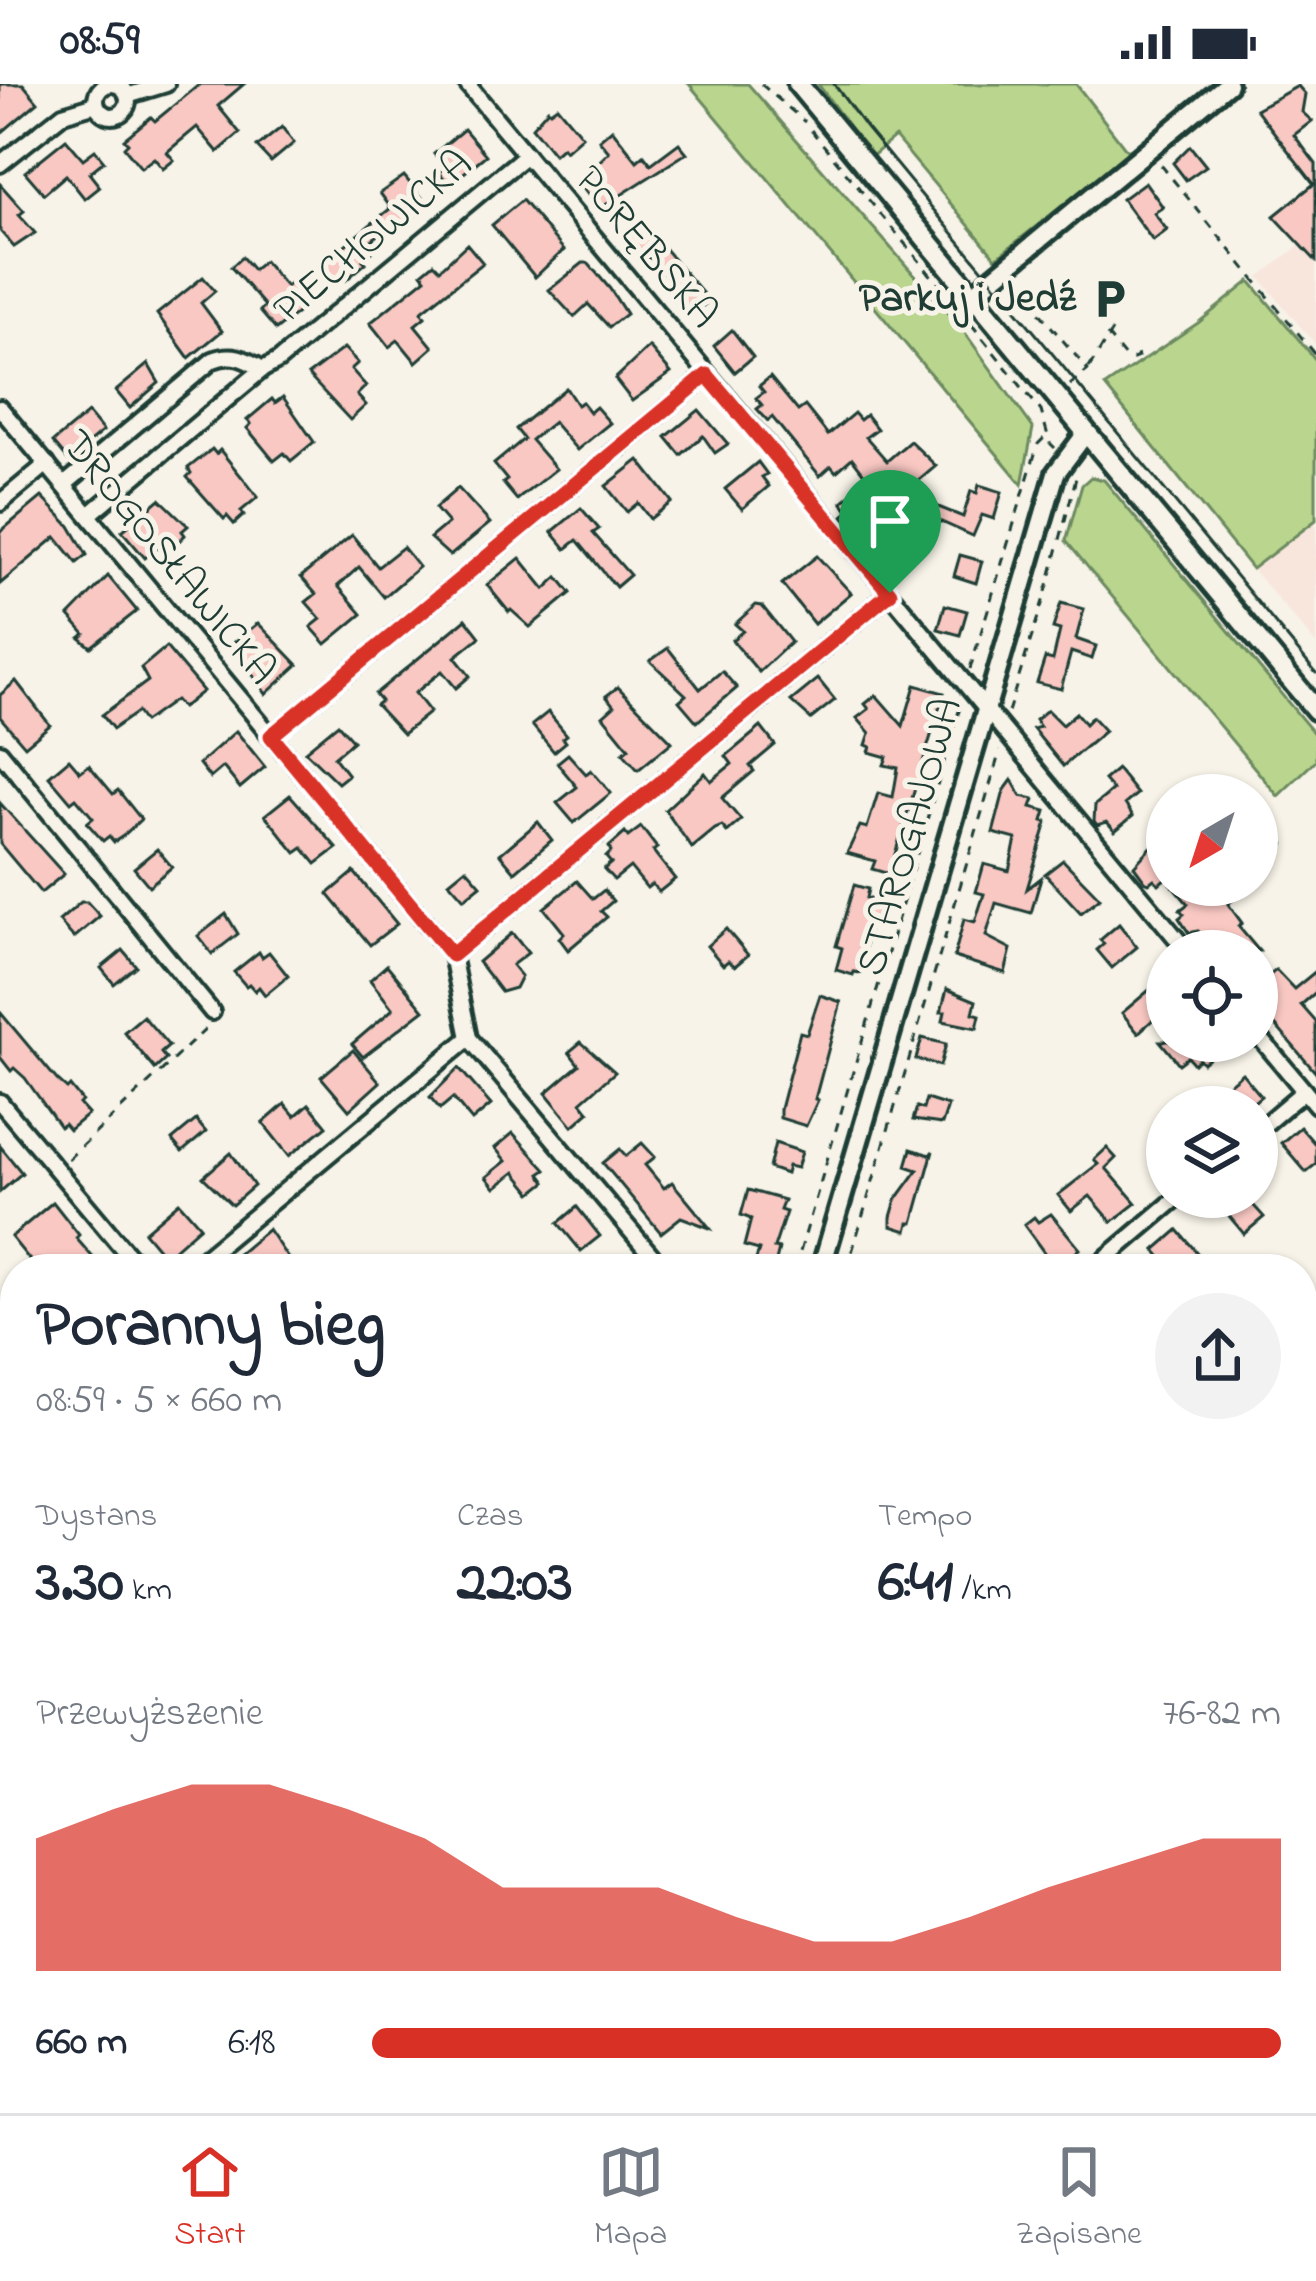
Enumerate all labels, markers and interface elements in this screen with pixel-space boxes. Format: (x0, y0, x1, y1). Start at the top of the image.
text: 08:59 (60, 9, 139, 75)
street label: PIECHOWICKA (261, 136, 487, 340)
street label: PORĘBSKA (558, 153, 732, 343)
place label: Parkuj i Jedź (859, 269, 1077, 330)
parking icon: Parkuj i Jedź (1087, 276, 1133, 322)
street label: DROGOSŁAWICKA (45, 418, 290, 700)
pin (839, 470, 941, 593)
icon: arrive (857, 488, 923, 554)
street label: STAROGAJOWA (842, 691, 980, 983)
north arrow (1146, 774, 1278, 906)
map controls (1146, 774, 1278, 1218)
button: locate (1146, 930, 1278, 1062)
button: layers (1146, 1086, 1278, 1218)
text: Poranny bieg (36, 1280, 385, 1376)
button: share (1155, 1293, 1281, 1419)
text: 08:59 · 5 × 660 m (36, 1373, 282, 1430)
text: Dystans (36, 1493, 157, 1541)
text: Czas (457, 1493, 524, 1541)
text: Tempo (878, 1493, 972, 1541)
text: 3.30 (36, 1541, 124, 1628)
text: 22:03 (457, 1541, 572, 1628)
text: 6:41 (878, 1541, 953, 1628)
text: km (124, 1567, 172, 1615)
text: /km (953, 1567, 1012, 1615)
text: Przewyższenie (36, 1686, 263, 1743)
text: 76–82 m (1163, 1686, 1281, 1743)
text: 660 m (36, 2015, 127, 2072)
text: 6:18 (228, 2015, 276, 2072)
tab: Start (174, 2139, 246, 2259)
tab: Mapa (594, 2139, 667, 2259)
tab: Zapisane (1016, 2139, 1142, 2259)

